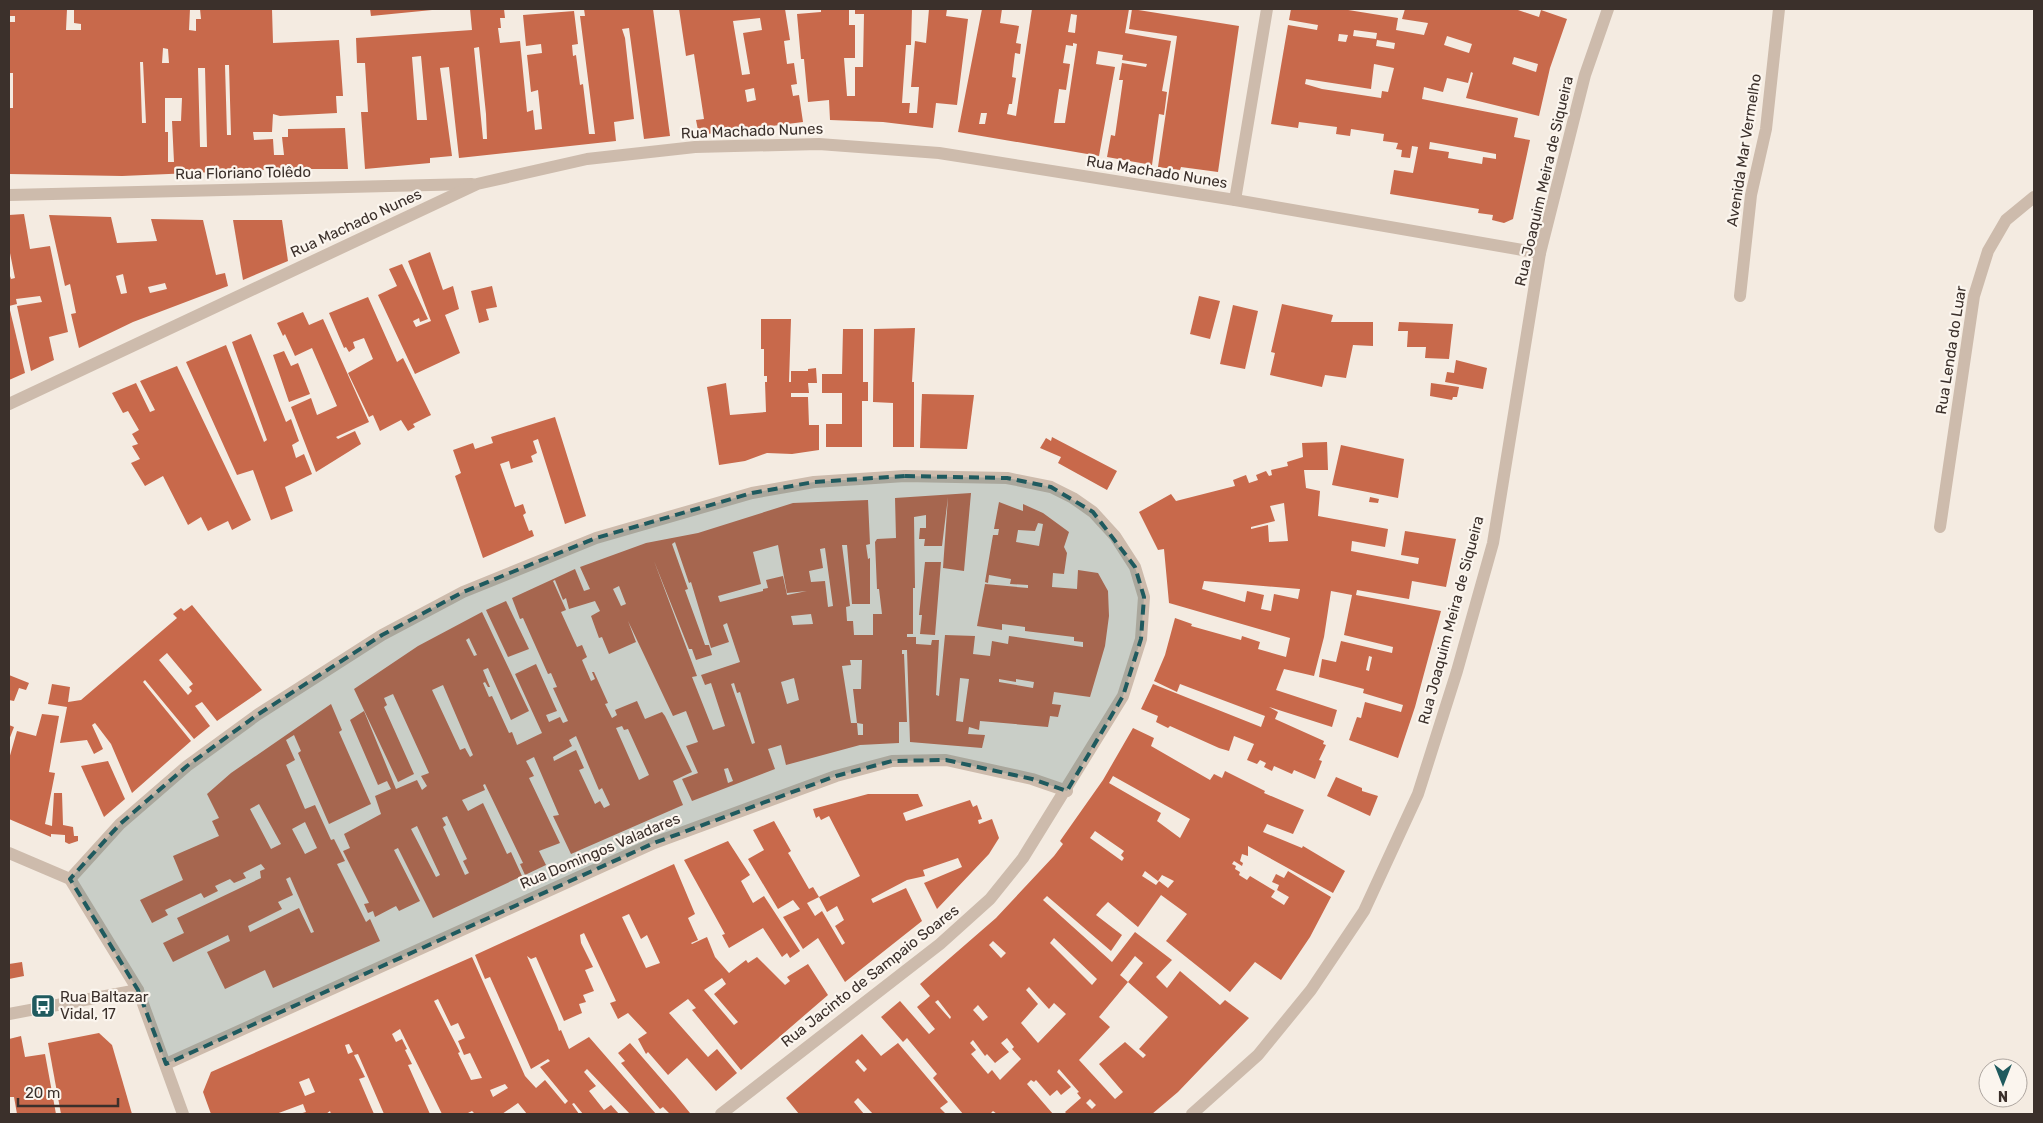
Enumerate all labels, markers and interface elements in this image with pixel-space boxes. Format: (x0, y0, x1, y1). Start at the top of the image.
street label: Avenida Mar Vermelho (1723, 72, 1765, 228)
street label: Rua Joaquim Meira de Siqueira (1511, 74, 1577, 288)
street label: Rua Machado Nunes (680, 120, 824, 142)
street label: Rua Machado Nunes (1085, 152, 1229, 192)
street label: Rua Floriano Tolêdo (175, 163, 311, 183)
street label: Rua Machado Nunes (288, 185, 425, 261)
street label: Rua Lenda do Luar (1932, 284, 1970, 416)
street label: Rua Joaquim Meira de Siqueira (1414, 514, 1488, 726)
street label: Rua Domingos Valadares (517, 809, 683, 893)
street label: Rua Jacinto de Sampaio Soares (778, 901, 963, 1051)
place label: Rua Baltazar Vidal, 17 (60, 988, 149, 1023)
bus stop icon: Rua Baltazar Vidal, 17 (30, 993, 56, 1019)
north arrow (1978, 1058, 2028, 1108)
scale bar (18, 1076, 118, 1108)
text: 20 m (25, 1084, 60, 1102)
text: N (1998, 1087, 2008, 1104)

